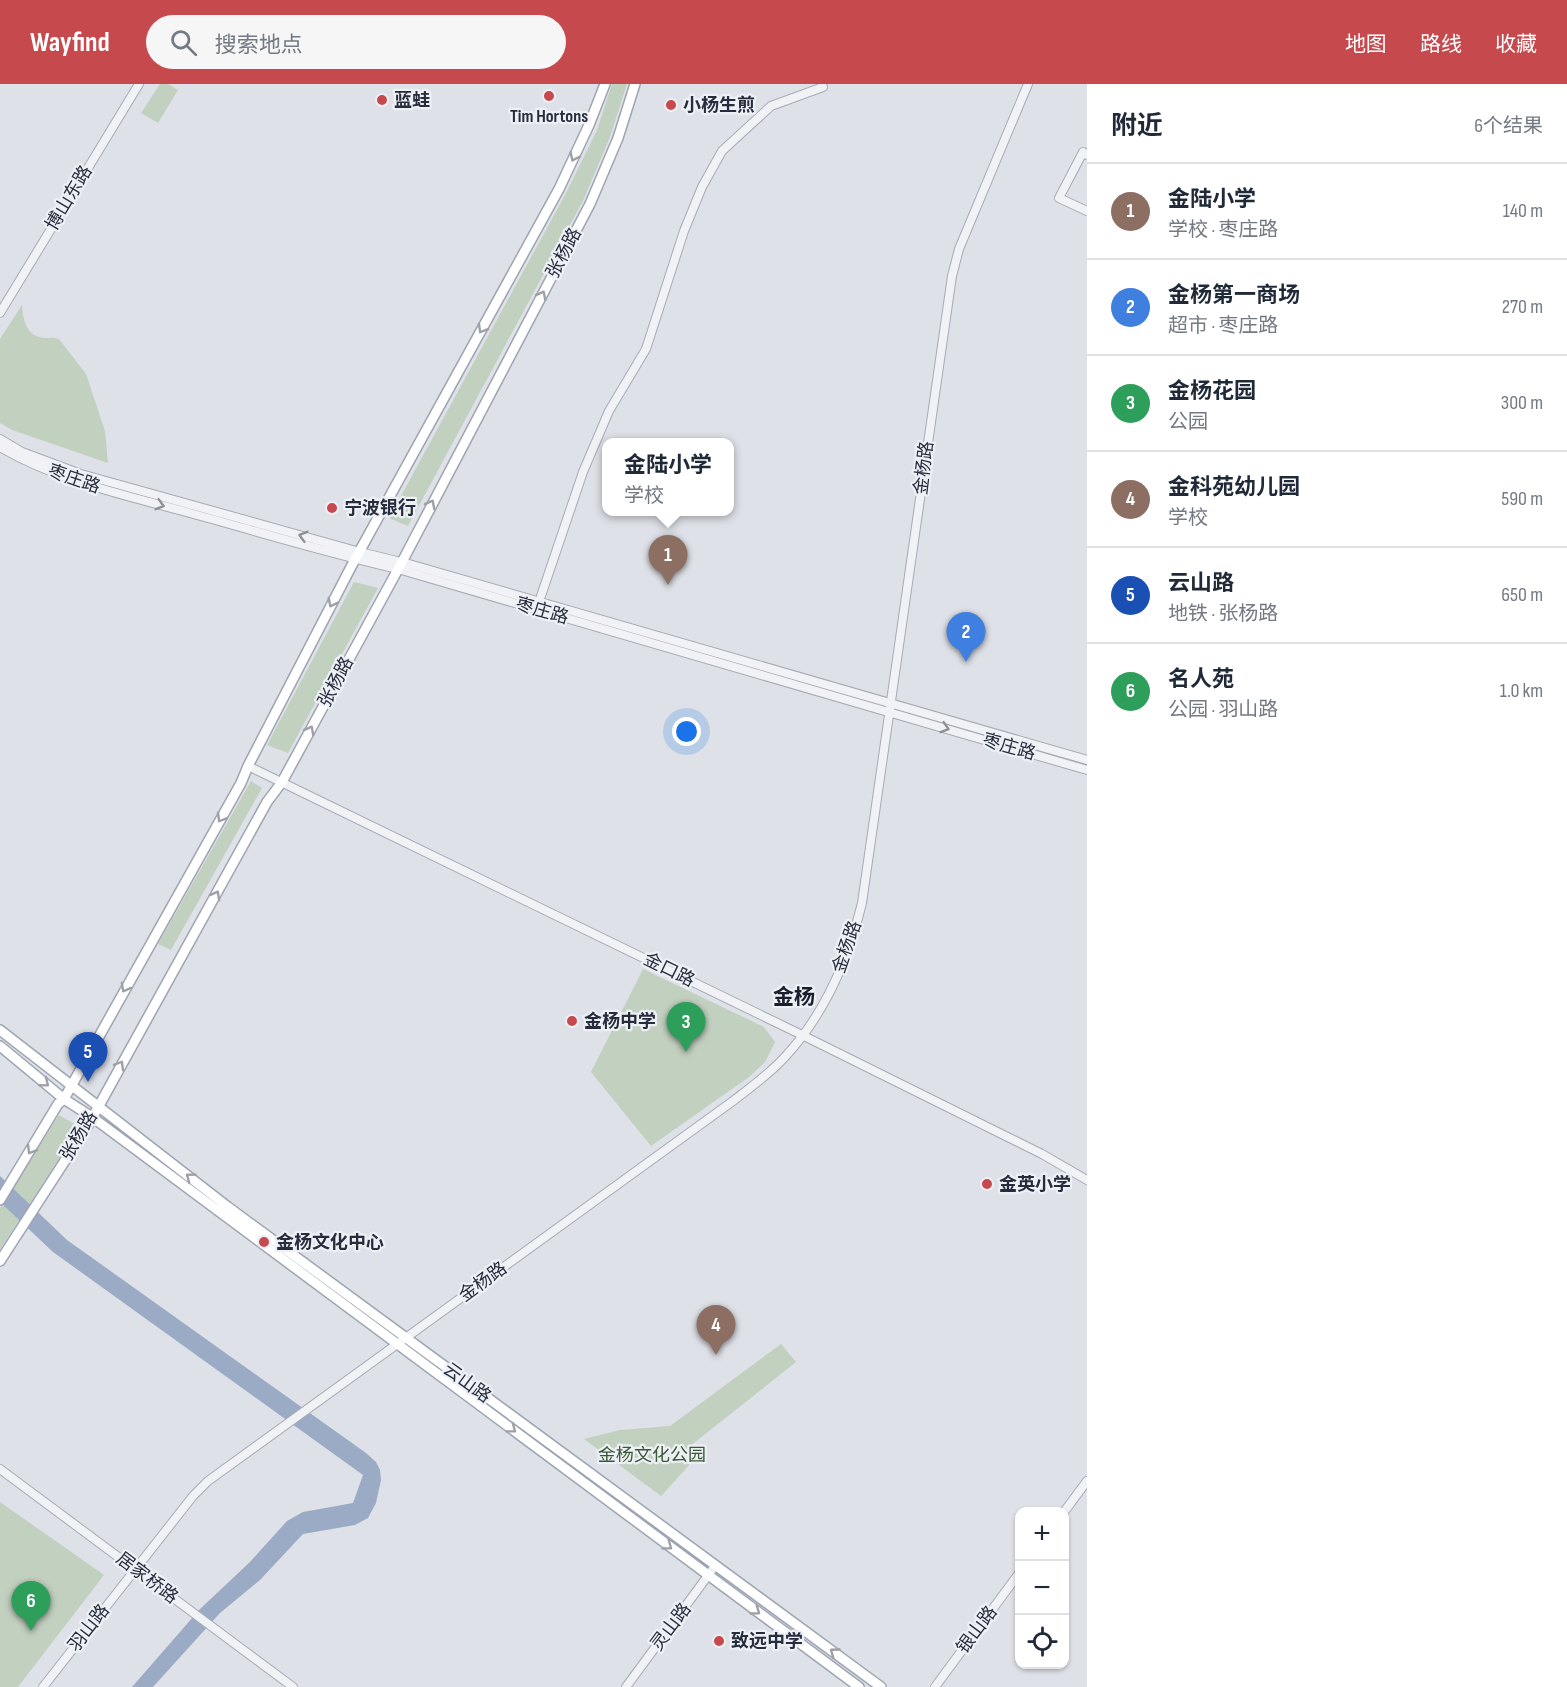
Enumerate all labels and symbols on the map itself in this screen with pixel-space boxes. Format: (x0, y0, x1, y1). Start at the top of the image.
marker: Tim Hortons (542, 89, 556, 103)
place label: 蓝蛙 (394, 90, 430, 111)
marker: 蓝蛙 (375, 93, 389, 107)
place label: 小杨生煎 (683, 95, 755, 116)
marker: 小杨生煎 (664, 98, 678, 112)
place label: Tim Hortons (510, 106, 588, 127)
one-way arrow (570, 151, 582, 162)
street label: 博山东路 (41, 162, 97, 234)
street label: 张杨路 (542, 224, 586, 282)
one-way arrow (535, 290, 546, 301)
one-way arrow (478, 323, 489, 333)
street label: 金杨路 (910, 440, 938, 496)
street label: 枣庄路 (45, 460, 103, 498)
place label: 宁波银行 (344, 497, 416, 519)
one-way arrow (155, 498, 165, 510)
one-way arrow (424, 500, 435, 510)
marker: 宁波银行 (325, 501, 339, 515)
one-way arrow (299, 531, 309, 543)
pin: 1 (648, 536, 688, 585)
street label: 枣庄路 (513, 593, 571, 629)
one-way arrow (328, 597, 339, 608)
pin: 2 (946, 612, 986, 662)
street label: 张杨路 (314, 653, 358, 711)
your location (672, 717, 701, 746)
one-way arrow (939, 721, 950, 733)
one-way arrow (303, 726, 314, 737)
street label: 枣庄路 (980, 729, 1038, 765)
one-way arrow (217, 812, 228, 822)
one-way arrow (209, 891, 220, 902)
street label: 金杨路 (828, 918, 866, 976)
street label: 金口路 (640, 949, 698, 991)
one-way arrow (121, 982, 132, 992)
district label: 金杨 (773, 985, 815, 1010)
pin: 3 (666, 1002, 706, 1052)
place label: 金杨中学 (584, 1011, 656, 1032)
marker: 金杨中学 (565, 1014, 579, 1028)
pin: 5 (68, 1032, 107, 1082)
one-way arrow (113, 1061, 125, 1072)
one-way arrow (38, 1076, 49, 1087)
street label: 张杨路 (56, 1107, 102, 1165)
one-way arrow (26, 1144, 38, 1154)
one-way arrow (186, 1174, 197, 1185)
place label: 金英小学 (999, 1174, 1071, 1195)
marker: 金英小学 (980, 1177, 994, 1191)
place label: 金杨文化中心 (276, 1232, 384, 1253)
marker: 金杨文化中心 (257, 1235, 271, 1249)
street label: 金杨路 (455, 1258, 511, 1306)
pin: 4 (696, 1306, 736, 1355)
street label: 云山路 (439, 1359, 495, 1407)
one-way arrow (506, 1422, 517, 1433)
park label: 金杨文化公园 (598, 1445, 706, 1466)
one-way arrow (662, 1539, 673, 1550)
street label: 居家桥路 (112, 1548, 182, 1608)
pin: 6 (12, 1582, 51, 1631)
street label: 灵山路 (646, 1599, 696, 1655)
street label: 羽山路 (64, 1600, 114, 1656)
street label: 银山路 (952, 1602, 1002, 1658)
one-way arrow (750, 1604, 761, 1615)
place label: 致远中学 (731, 1630, 803, 1652)
marker: 致远中学 (712, 1634, 726, 1648)
one-way arrow (830, 1649, 841, 1660)

